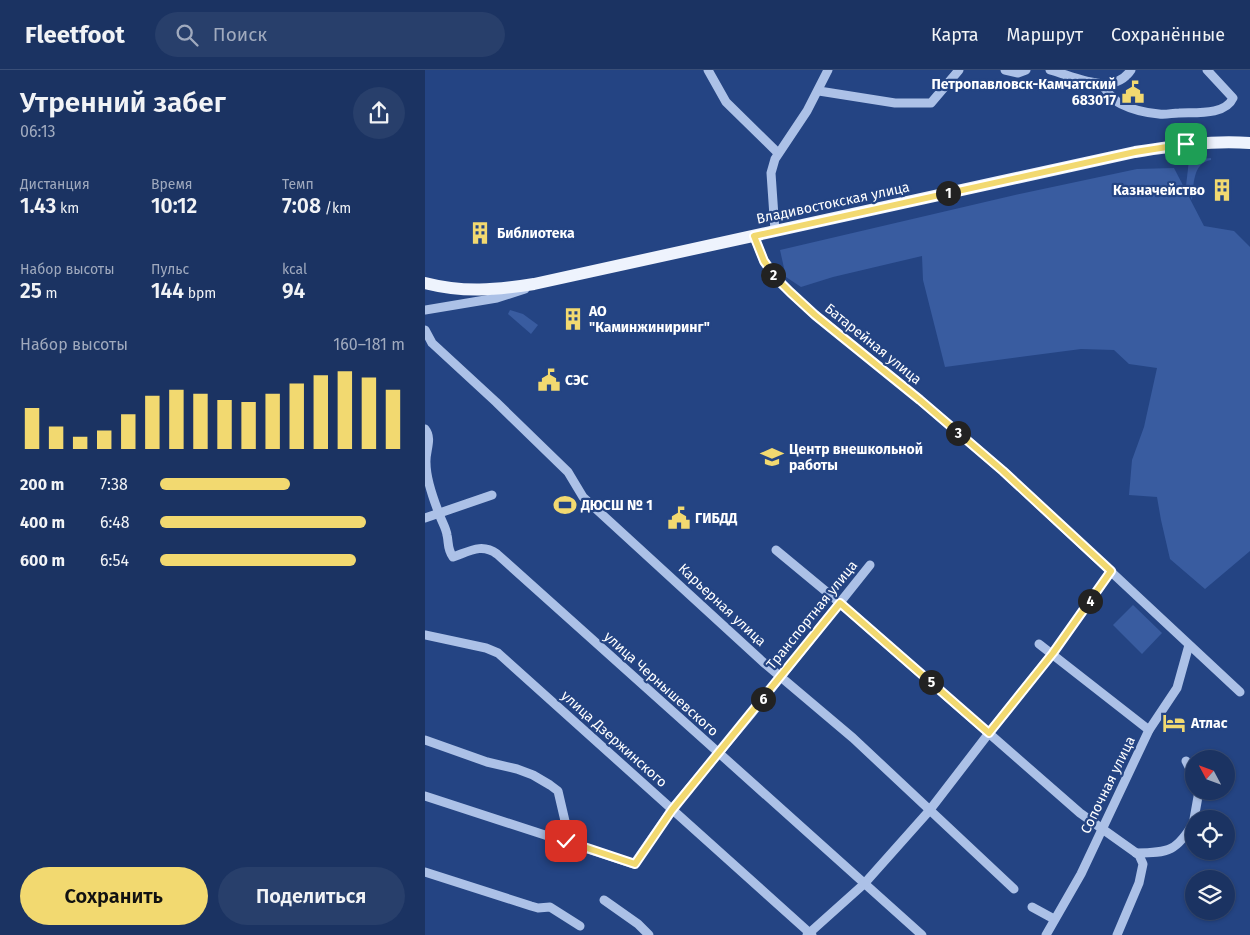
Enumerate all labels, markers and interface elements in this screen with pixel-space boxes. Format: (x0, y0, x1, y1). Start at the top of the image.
search box (155, 12, 505, 57)
text: Fleetfoot (25, 21, 125, 49)
icon: search (173, 21, 201, 49)
text: Поиск (213, 23, 267, 46)
text: Карта (931, 24, 979, 46)
text: Маршрут (1007, 24, 1083, 46)
text: Сохранённые (1111, 24, 1225, 46)
place label: Петропавловск-Камчатский 683017 (931, 76, 1116, 109)
public building icon: Петропавловск-Камчатский 683017 (1120, 79, 1146, 105)
text: Утренний забег (20, 86, 226, 119)
button: share (353, 87, 405, 139)
text: 06:13 (20, 122, 56, 141)
pin (1165, 123, 1207, 165)
icon: arrive (1172, 130, 1200, 158)
text: Дистанция (20, 176, 90, 193)
text: Время (151, 176, 193, 193)
text: Темп (282, 176, 314, 193)
building icon: Казначейство (1209, 177, 1235, 203)
street label: Владивостокская улица (755, 178, 911, 228)
pin: 1 (935, 180, 961, 206)
place label: Казначейство (1113, 182, 1205, 199)
text: 1 (945, 185, 952, 202)
text: 1.43 (20, 193, 56, 219)
text: 10:12 (151, 193, 197, 219)
text: 7:08 (282, 193, 321, 219)
text: km (56, 200, 79, 217)
text: /km (321, 200, 351, 217)
building icon: Библиотека (467, 220, 493, 246)
place label: Библиотека (497, 225, 575, 242)
text: Набор высоты (20, 261, 114, 278)
text: Пульс (151, 261, 189, 278)
text: kcal (282, 261, 307, 278)
pin: 2 (761, 262, 785, 288)
text: 2 (770, 267, 777, 284)
text: 25 (20, 278, 42, 304)
text: 144 (151, 278, 184, 304)
text: 94 (282, 278, 305, 304)
text: m (42, 285, 58, 302)
text: bpm (184, 285, 216, 302)
street label: Батарейная улица (821, 300, 925, 388)
place label: АО "Каминжиниринг" (588, 303, 710, 336)
building icon: АО "Каминжиниринг" (560, 306, 586, 332)
text: Набор высоты (20, 335, 128, 354)
text: 160–181 m (333, 335, 405, 354)
public building icon: СЭС (536, 367, 562, 393)
place label: СЭС (565, 372, 589, 389)
pin: 3 (945, 420, 971, 446)
text: 3 (955, 425, 962, 442)
place label: Центр внешкольной работы (789, 441, 923, 474)
school or university icon: Центр внешкольной работы (759, 444, 785, 470)
text: 200 m (20, 475, 64, 494)
text: 7:38 (100, 475, 128, 494)
sports icon: ДЮСШ № 1 (552, 492, 578, 518)
place label: ДЮСШ № 1 (580, 497, 653, 514)
public building icon: ГИБДД (666, 505, 692, 531)
place label: ГИБДД (695, 510, 738, 527)
text: 400 m (20, 513, 65, 532)
text: 6:48 (100, 513, 130, 532)
text: 600 m (20, 551, 65, 570)
text: 6:54 (100, 551, 129, 570)
street label: Транспортная улица (763, 557, 861, 673)
street label: Карьерная улица (675, 560, 769, 650)
pin: 4 (1077, 588, 1103, 614)
text: 4 (1087, 593, 1094, 610)
street label: улица Чернышевского (600, 628, 722, 740)
pin: 5 (919, 670, 943, 694)
text: 5 (928, 674, 935, 691)
pin: 6 (751, 686, 775, 712)
street label: улица Дзержинского (558, 687, 670, 791)
text: 6 (760, 691, 767, 708)
hotel icon: Атлас (1161, 710, 1187, 736)
place label: Атлас (1190, 715, 1228, 732)
street label: Сопочная улица (1077, 734, 1139, 836)
north arrow (1185, 750, 1235, 800)
map controls (1185, 750, 1235, 920)
button: locate (1185, 810, 1235, 860)
pin (545, 820, 587, 862)
icon: check (552, 827, 580, 855)
button: Сохранить (20, 867, 208, 925)
button: Поделиться (218, 867, 405, 925)
button: layers (1185, 870, 1235, 920)

